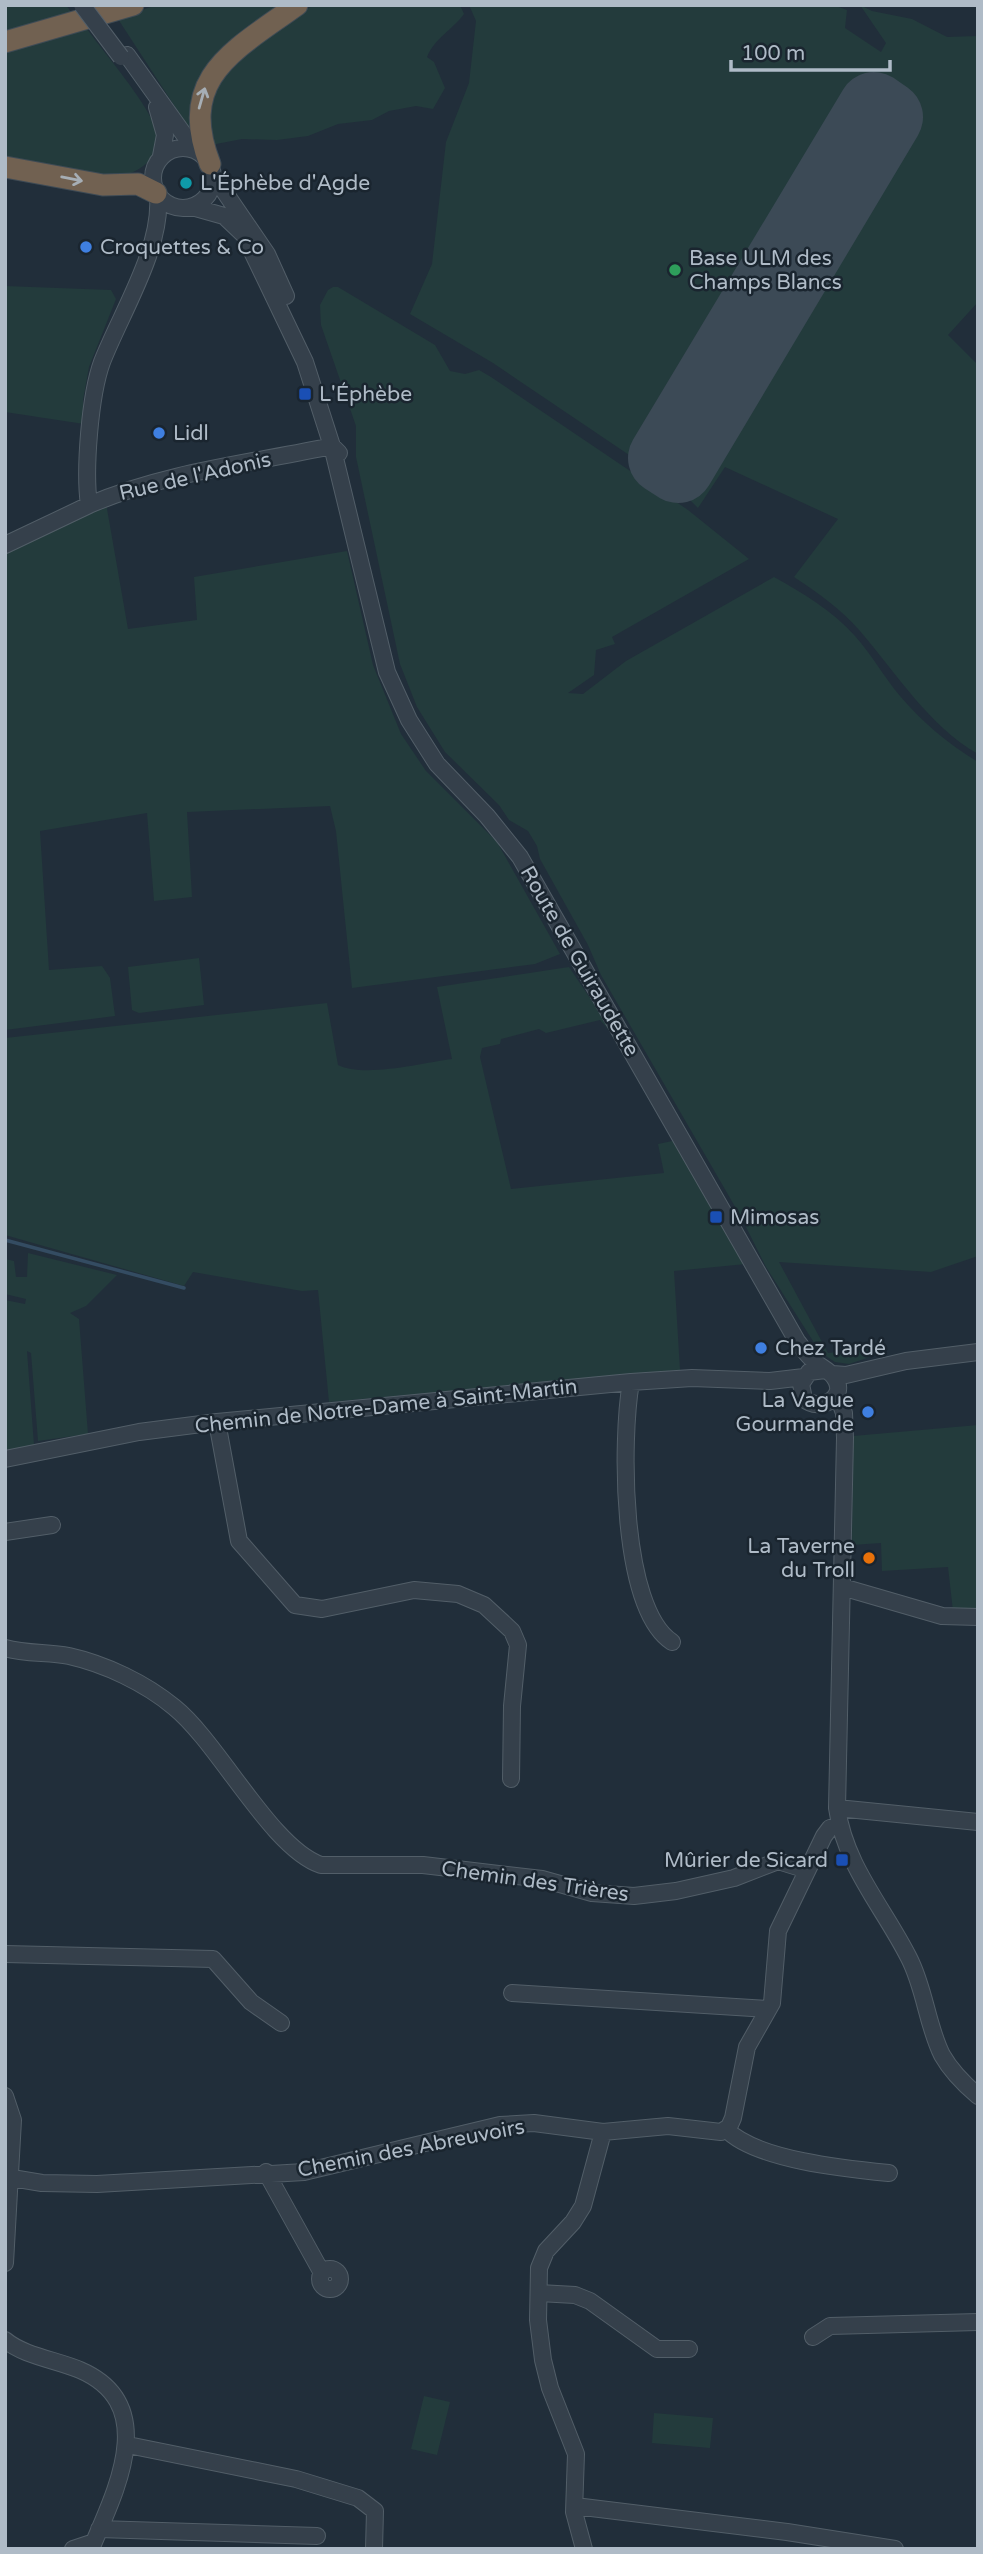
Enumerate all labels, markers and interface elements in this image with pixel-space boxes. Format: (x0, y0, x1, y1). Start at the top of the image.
scale bar (731, 28, 890, 72)
text: 100 m (741, 41, 805, 66)
one-way arrow (196, 87, 209, 110)
place label: L'Éphèbe d'Agde (200, 171, 370, 196)
one-way arrow (60, 173, 83, 187)
marker: L'Éphèbe d'Agde (178, 175, 194, 191)
place label: Croquettes & Co (100, 235, 264, 260)
marker: Croquettes & Co (78, 239, 94, 255)
place label: Base ULM des Champs Blancs (689, 246, 842, 295)
marker: Base ULM des Champs Blancs (667, 262, 683, 278)
place label: L'Éphèbe (319, 382, 412, 407)
marker: L'Éphèbe (297, 386, 313, 402)
place label: Lidl (173, 421, 209, 446)
marker: Lidl (151, 425, 167, 441)
street label: Rue de l'Adonis (117, 447, 273, 506)
street label: Route de Guiraudette (515, 862, 644, 1061)
place label: Mimosas (730, 1205, 819, 1230)
marker: Mimosas (708, 1209, 724, 1225)
place label: Chez Tardé (775, 1336, 886, 1361)
marker: Chez Tardé (753, 1340, 769, 1356)
street label: Chemin de Notre-Dame à Saint-Martin (194, 1374, 579, 1439)
place label: La Vague Gourmande (735, 1388, 854, 1437)
marker: La Vague Gourmande (860, 1404, 876, 1420)
place label: La Taverne du Troll (747, 1534, 855, 1583)
marker: La Taverne du Troll (861, 1550, 877, 1566)
place label: Mûrier de Sicard (664, 1848, 828, 1873)
marker: Mûrier de Sicard (834, 1852, 850, 1868)
street label: Chemin des Trières (440, 1856, 630, 1907)
street label: Chemin des Abreuvoirs (295, 2114, 527, 2183)

